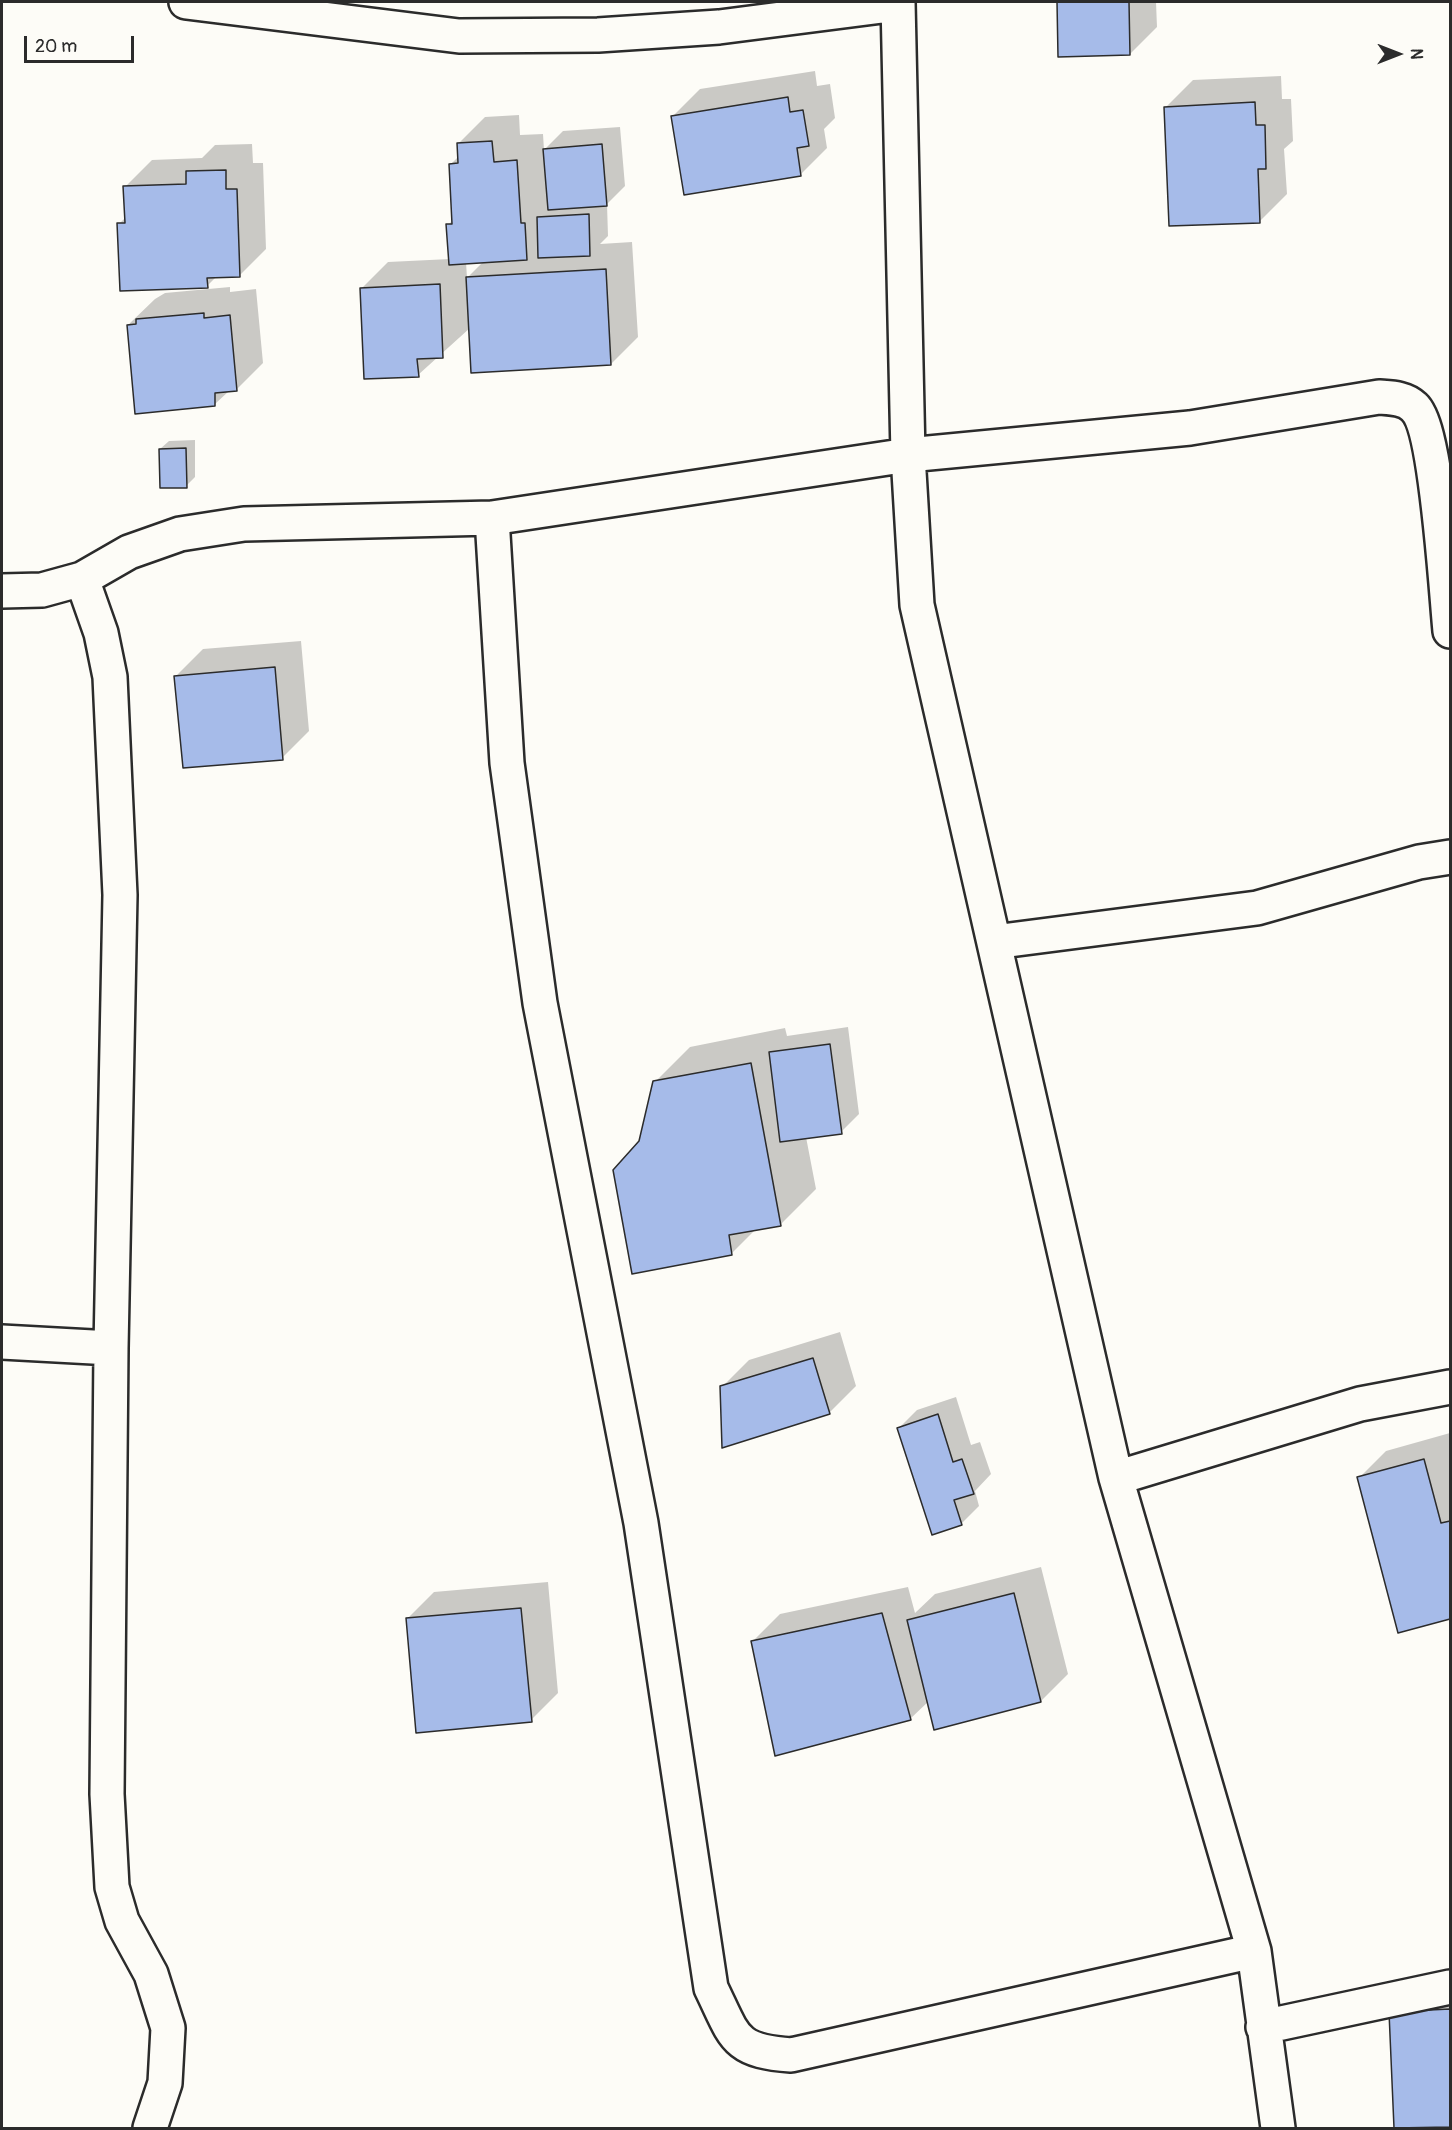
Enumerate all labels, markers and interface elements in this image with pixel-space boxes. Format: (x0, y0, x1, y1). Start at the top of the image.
scale bar (27, 24, 136, 62)
north arrow (1368, 24, 1428, 84)
text: 20 m (35, 35, 77, 58)
text: N (1406, 49, 1426, 59)

